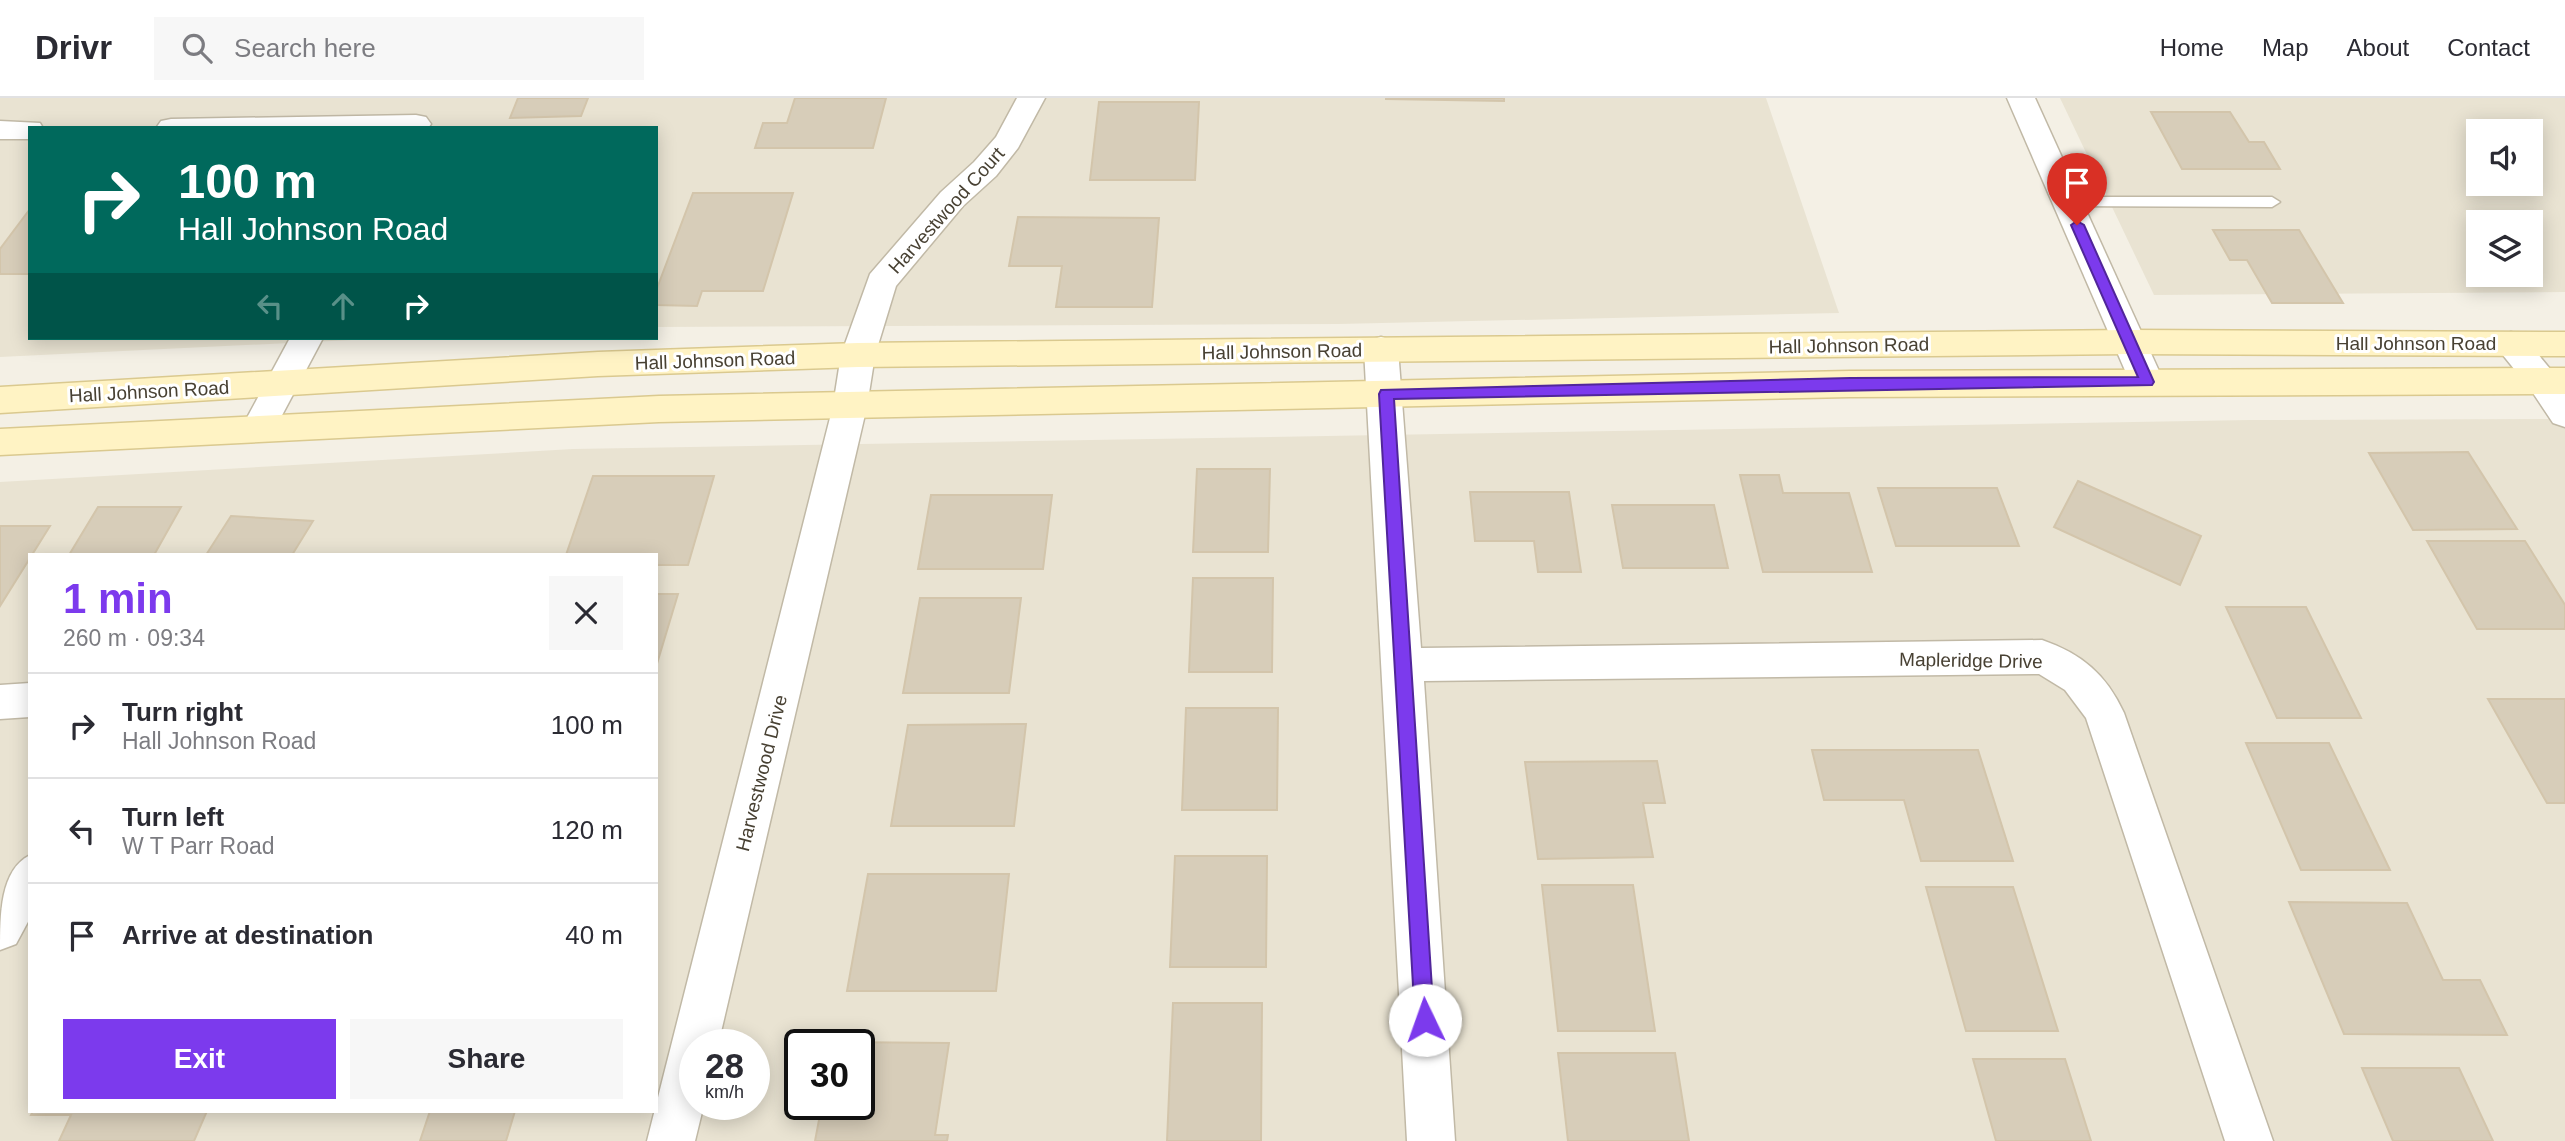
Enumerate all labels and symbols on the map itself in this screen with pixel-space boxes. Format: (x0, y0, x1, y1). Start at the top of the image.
street label: Harvestwood Court (884, 142, 1009, 278)
pin (2047, 153, 2107, 225)
street label: Hall Johnson Road (2336, 333, 2496, 354)
street label: Hall Johnson Road (1769, 334, 1929, 357)
street label: Hall Johnson Road (1202, 340, 1362, 363)
street label: Hall Johnson Road (634, 347, 796, 374)
street label: Hall Johnson Road (68, 377, 230, 406)
street label: Mapleridge Drive (1899, 649, 2043, 672)
street label: Harvestwood Drive (732, 693, 791, 854)
position arrow (1388, 983, 1462, 1057)
speed limit sign: 30 (784, 1029, 875, 1120)

